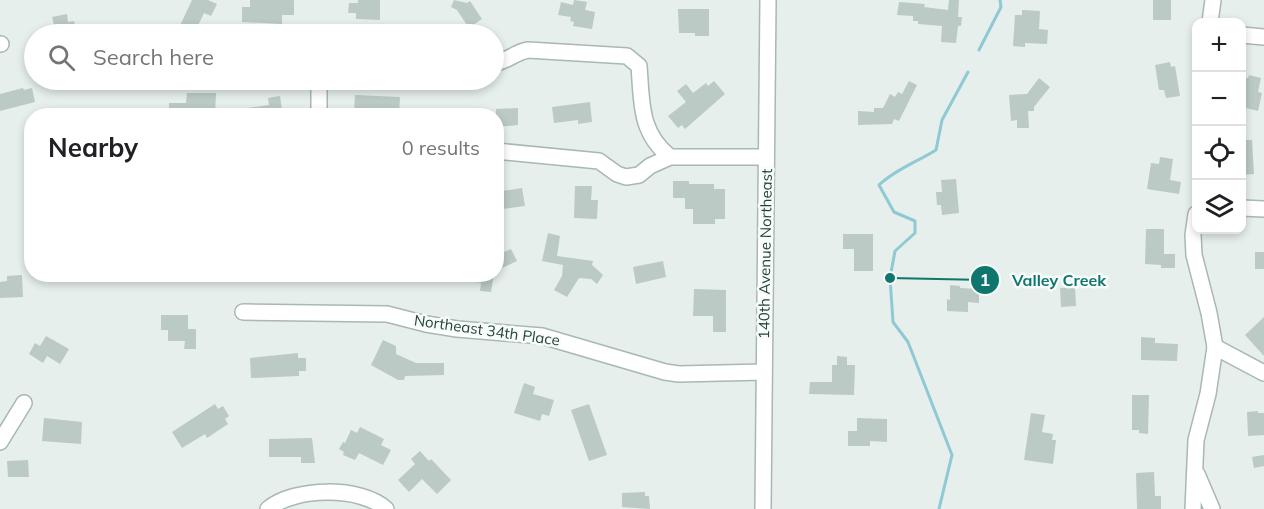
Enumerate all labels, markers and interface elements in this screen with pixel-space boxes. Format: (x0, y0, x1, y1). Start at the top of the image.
map controls (1192, 18, 1246, 234)
button: + (1192, 18, 1246, 72)
search box (24, 24, 504, 90)
icon: search (45, 41, 78, 74)
text: Search here (93, 43, 214, 71)
button: − (1192, 72, 1246, 126)
button: locate (1192, 126, 1246, 180)
text: Nearby (48, 131, 138, 164)
text: 0 results (402, 135, 480, 160)
street label: 140th Avenue Northeast (754, 169, 776, 339)
button: layers (1192, 180, 1246, 234)
callout: Valley Creek (970, 263, 1118, 297)
text: 1 (980, 268, 990, 291)
text: Valley Creek (1011, 270, 1107, 290)
street label: Northeast 34th Place (413, 310, 561, 350)

